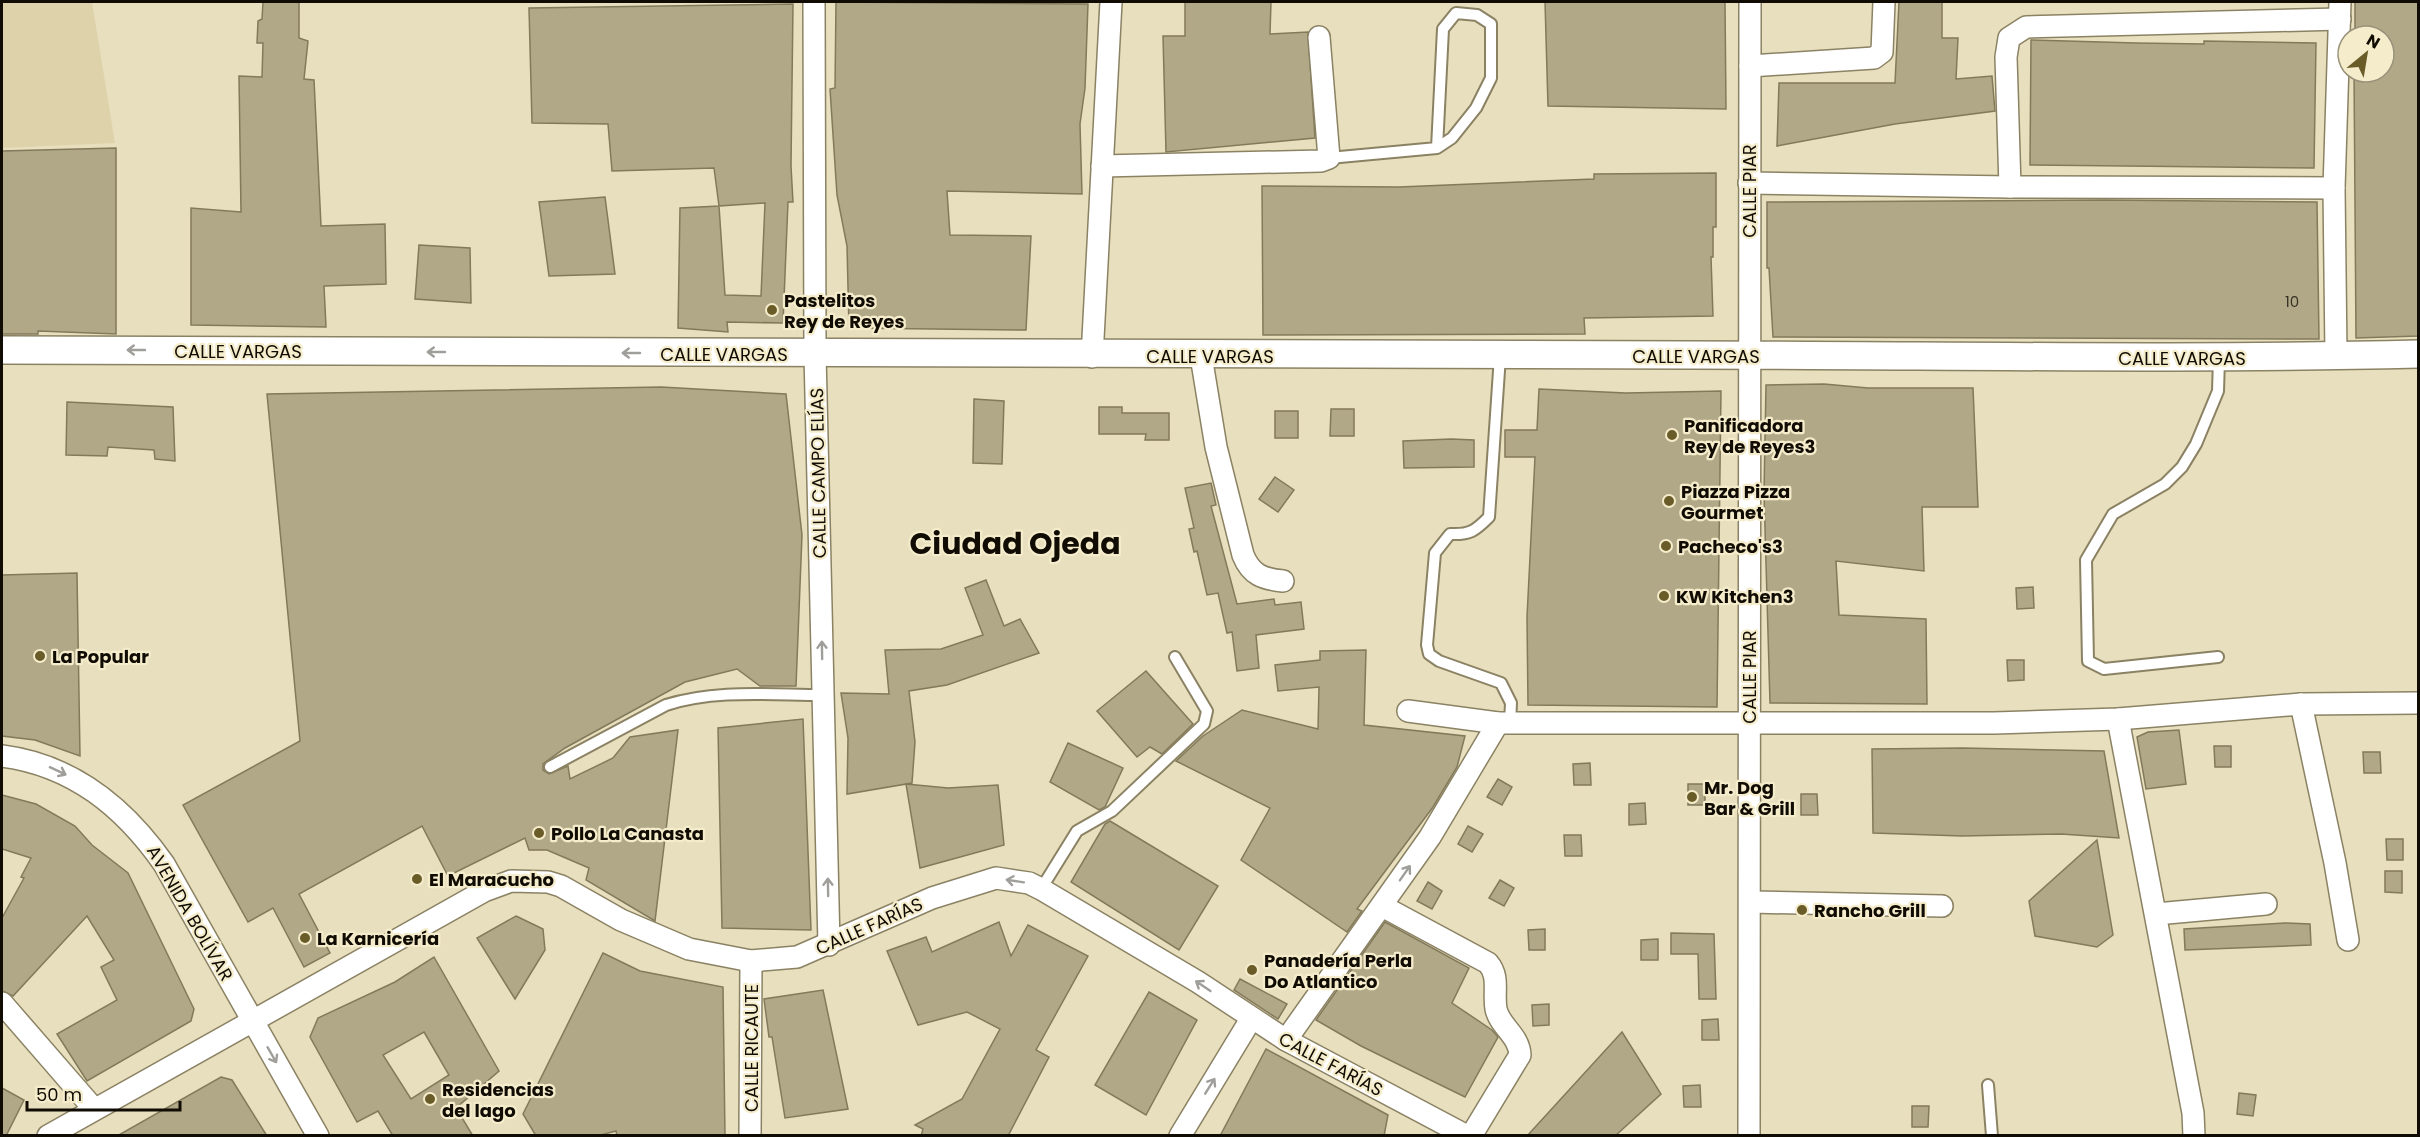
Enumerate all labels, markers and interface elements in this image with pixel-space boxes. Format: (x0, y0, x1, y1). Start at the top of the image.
north arrow (2336, 24, 2396, 84)
text: N (2362, 28, 2384, 54)
street label: CALLE PIAR (1737, 144, 1762, 238)
place label: Pastelitos Rey de Reyes (784, 288, 904, 334)
house number: 10 (2285, 291, 2299, 312)
marker: Pastelitos Rey de Reyes (765, 303, 779, 317)
street label: CALLE VARGAS (174, 339, 302, 364)
street label: CALLE VARGAS (660, 342, 788, 367)
one-way arrow (126, 344, 146, 356)
street label: CALLE VARGAS (1146, 344, 1274, 369)
street label: CALLE VARGAS (1632, 344, 1760, 369)
one-way arrow (426, 346, 446, 358)
street label: CALLE VARGAS (2118, 346, 2246, 371)
one-way arrow (621, 347, 641, 359)
street label: CALLE CAMPO ELÍAS (804, 387, 832, 559)
place label: Panificadora Rey de Reyes3 (1684, 413, 1815, 459)
marker: Panificadora Rey de Reyes3 (1665, 428, 1679, 442)
place label: Piazza Pizza Gourmet (1681, 479, 1790, 525)
marker: Piazza Pizza Gourmet (1662, 494, 1676, 508)
district label: Ciudad Ojeda (909, 522, 1121, 565)
place label: Pacheco's3 (1678, 534, 1783, 559)
marker: Pacheco's3 (1659, 539, 1673, 553)
place label: KW Kitchen3 (1676, 584, 1794, 609)
marker: KW Kitchen3 (1657, 589, 1671, 603)
street label: CALLE PIAR (1737, 630, 1762, 724)
one-way arrow (816, 640, 828, 660)
place label: La Popular (52, 644, 149, 669)
marker: La Popular (33, 649, 47, 663)
one-way arrow (48, 765, 66, 777)
place label: Mr. Dog Bar & Grill (1704, 775, 1795, 821)
marker: Mr. Dog Bar & Grill (1685, 790, 1699, 804)
place label: Pollo La Canasta (551, 821, 704, 846)
marker: Pollo La Canasta (532, 826, 546, 840)
street label: AVENIDA BOLÍVAR (141, 841, 239, 985)
one-way arrow (1399, 865, 1411, 882)
place label: El Maracucho (429, 867, 554, 892)
marker: El Maracucho (410, 872, 424, 886)
one-way arrow (1006, 875, 1026, 886)
one-way arrow (822, 877, 834, 897)
street label: CALLE FARÍAS (811, 891, 927, 961)
place label: Rancho Grill (1814, 898, 1926, 923)
marker: Rancho Grill (1795, 903, 1809, 917)
place label: La Karnicería (317, 926, 439, 951)
marker: La Karnicería (298, 931, 312, 945)
place label: Panadería Perla Do Atlantico (1264, 948, 1412, 994)
marker: Panadería Perla Do Atlantico (1245, 963, 1259, 977)
one-way arrow (1195, 980, 1212, 992)
street label: CALLE RICAUTE (739, 984, 764, 1112)
street label: CALLE FARÍAS (1274, 1026, 1388, 1102)
one-way arrow (266, 1046, 278, 1063)
scale bar (27, 1074, 180, 1112)
place label: Residencias del lago (442, 1077, 554, 1123)
one-way arrow (1205, 1078, 1217, 1095)
text: 50 m (36, 1082, 82, 1107)
marker: Residencias del lago (423, 1092, 437, 1106)

